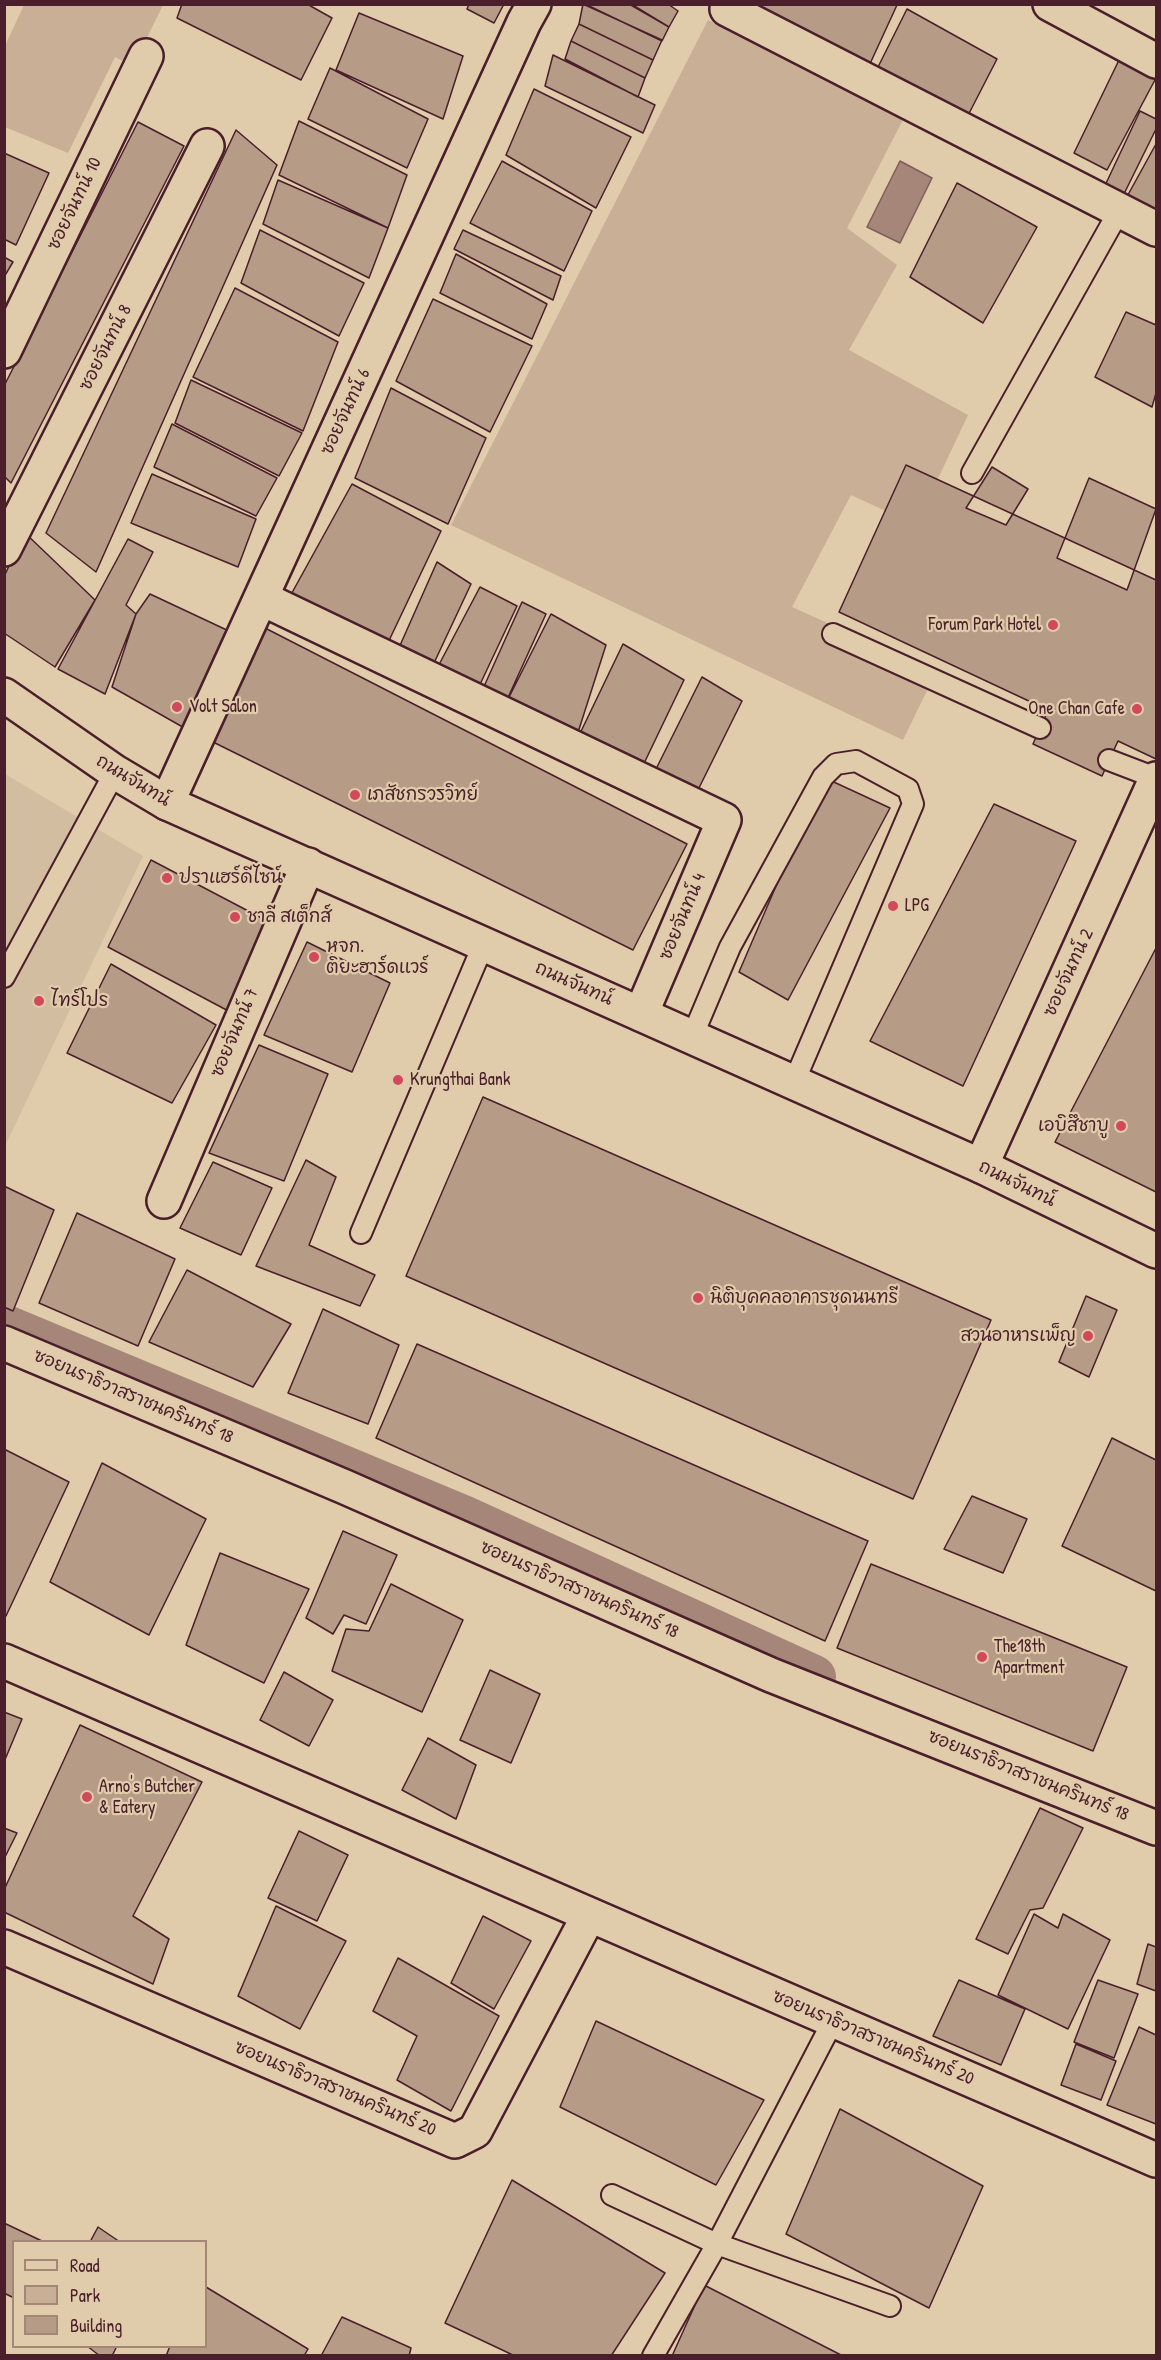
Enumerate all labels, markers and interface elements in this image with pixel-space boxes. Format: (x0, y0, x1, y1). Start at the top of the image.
street label: ซอยจันทน์ 10 (43, 154, 107, 254)
street label: ซอยจันทน์ 8 (75, 301, 137, 395)
street label: ซอยจันทน์ 6 (317, 365, 375, 459)
place label: Forum Park Hotel (928, 614, 1041, 636)
marker: Forum Park Hotel (1046, 618, 1060, 632)
place label: Volt Salon (189, 696, 257, 718)
place label: One Chan Cafe (1028, 698, 1125, 720)
marker: Volt Salon (170, 700, 184, 714)
marker: One Chan Cafe (1130, 702, 1144, 716)
street label: ถนนจันทน์ (92, 750, 174, 812)
place label: เภสัชกรวรวิทย์ (367, 784, 478, 806)
marker: เภสัชกรวรวิทย์ (348, 788, 362, 802)
place label: ปราแฮร์ดีไซน์ (179, 867, 283, 889)
street label: ซอยจันทน์ 4 (655, 870, 711, 964)
marker: ปราแฮร์ดีไซน์ (160, 871, 174, 885)
place label: LPG (905, 895, 929, 917)
marker: LPG (886, 899, 900, 913)
place label: ชาลี สเต็กส์ (247, 906, 331, 928)
marker: ชาลี สเต็กส์ (228, 910, 242, 924)
street label: ซอยจันทน์ 2 (1039, 926, 1099, 1020)
place label: หจก. ติยะฮาร์ดแวร์ (326, 936, 429, 978)
marker: หจก. ติยะฮาร์ดแวร์ (307, 950, 321, 964)
street label: ถนนจันทน์ (532, 957, 616, 1011)
street label: ซอยจันทน์ 7 (207, 985, 263, 1081)
place label: ไทร์โปร (51, 990, 108, 1012)
marker: ไทร์โปร (32, 994, 46, 1008)
place label: Krungthai Bank (410, 1069, 510, 1091)
marker: Krungthai Bank (391, 1073, 405, 1087)
place label: เอบิสึชาบู (1038, 1115, 1109, 1137)
marker: เอบิสึชาบู (1114, 1119, 1128, 1133)
street label: ถนนจันทน์ (975, 1156, 1059, 1212)
place label: นิติบุคคลอาคารชุดนนทรี (710, 1287, 898, 1309)
marker: นิติบุคคลอาคารชุดนนทรี (691, 1291, 705, 1305)
place label: สวนอาหารเพ็ญ (960, 1325, 1076, 1347)
marker: สวนอาหารเพ็ญ (1081, 1329, 1095, 1343)
street label: ซอยนราธิวาสราชนครินทร์ 18 (30, 1345, 236, 1449)
street label: ซอยนราธิวาสราชนครินทร์ 18 (477, 1536, 681, 1644)
place label: The18th Apartment (994, 1636, 1064, 1678)
marker: The18th Apartment (975, 1650, 989, 1664)
street label: ซอยนราธิวาสราชนครินทร์ 18 (924, 1726, 1132, 1826)
place label: Arno's Butcher & Eatery (99, 1776, 195, 1818)
marker: Arno's Butcher & Eatery (80, 1790, 94, 1804)
street label: ซอยนราธิวาสราชนครินทร์ 20 (769, 1986, 977, 2090)
street label: ซอยนราธิวาสราชนครินทร์ 20 (231, 2037, 439, 2141)
legend (12, 2240, 207, 2348)
text: Road (70, 2253, 100, 2278)
text: Park (70, 2283, 100, 2308)
text: Building (70, 2313, 122, 2338)

